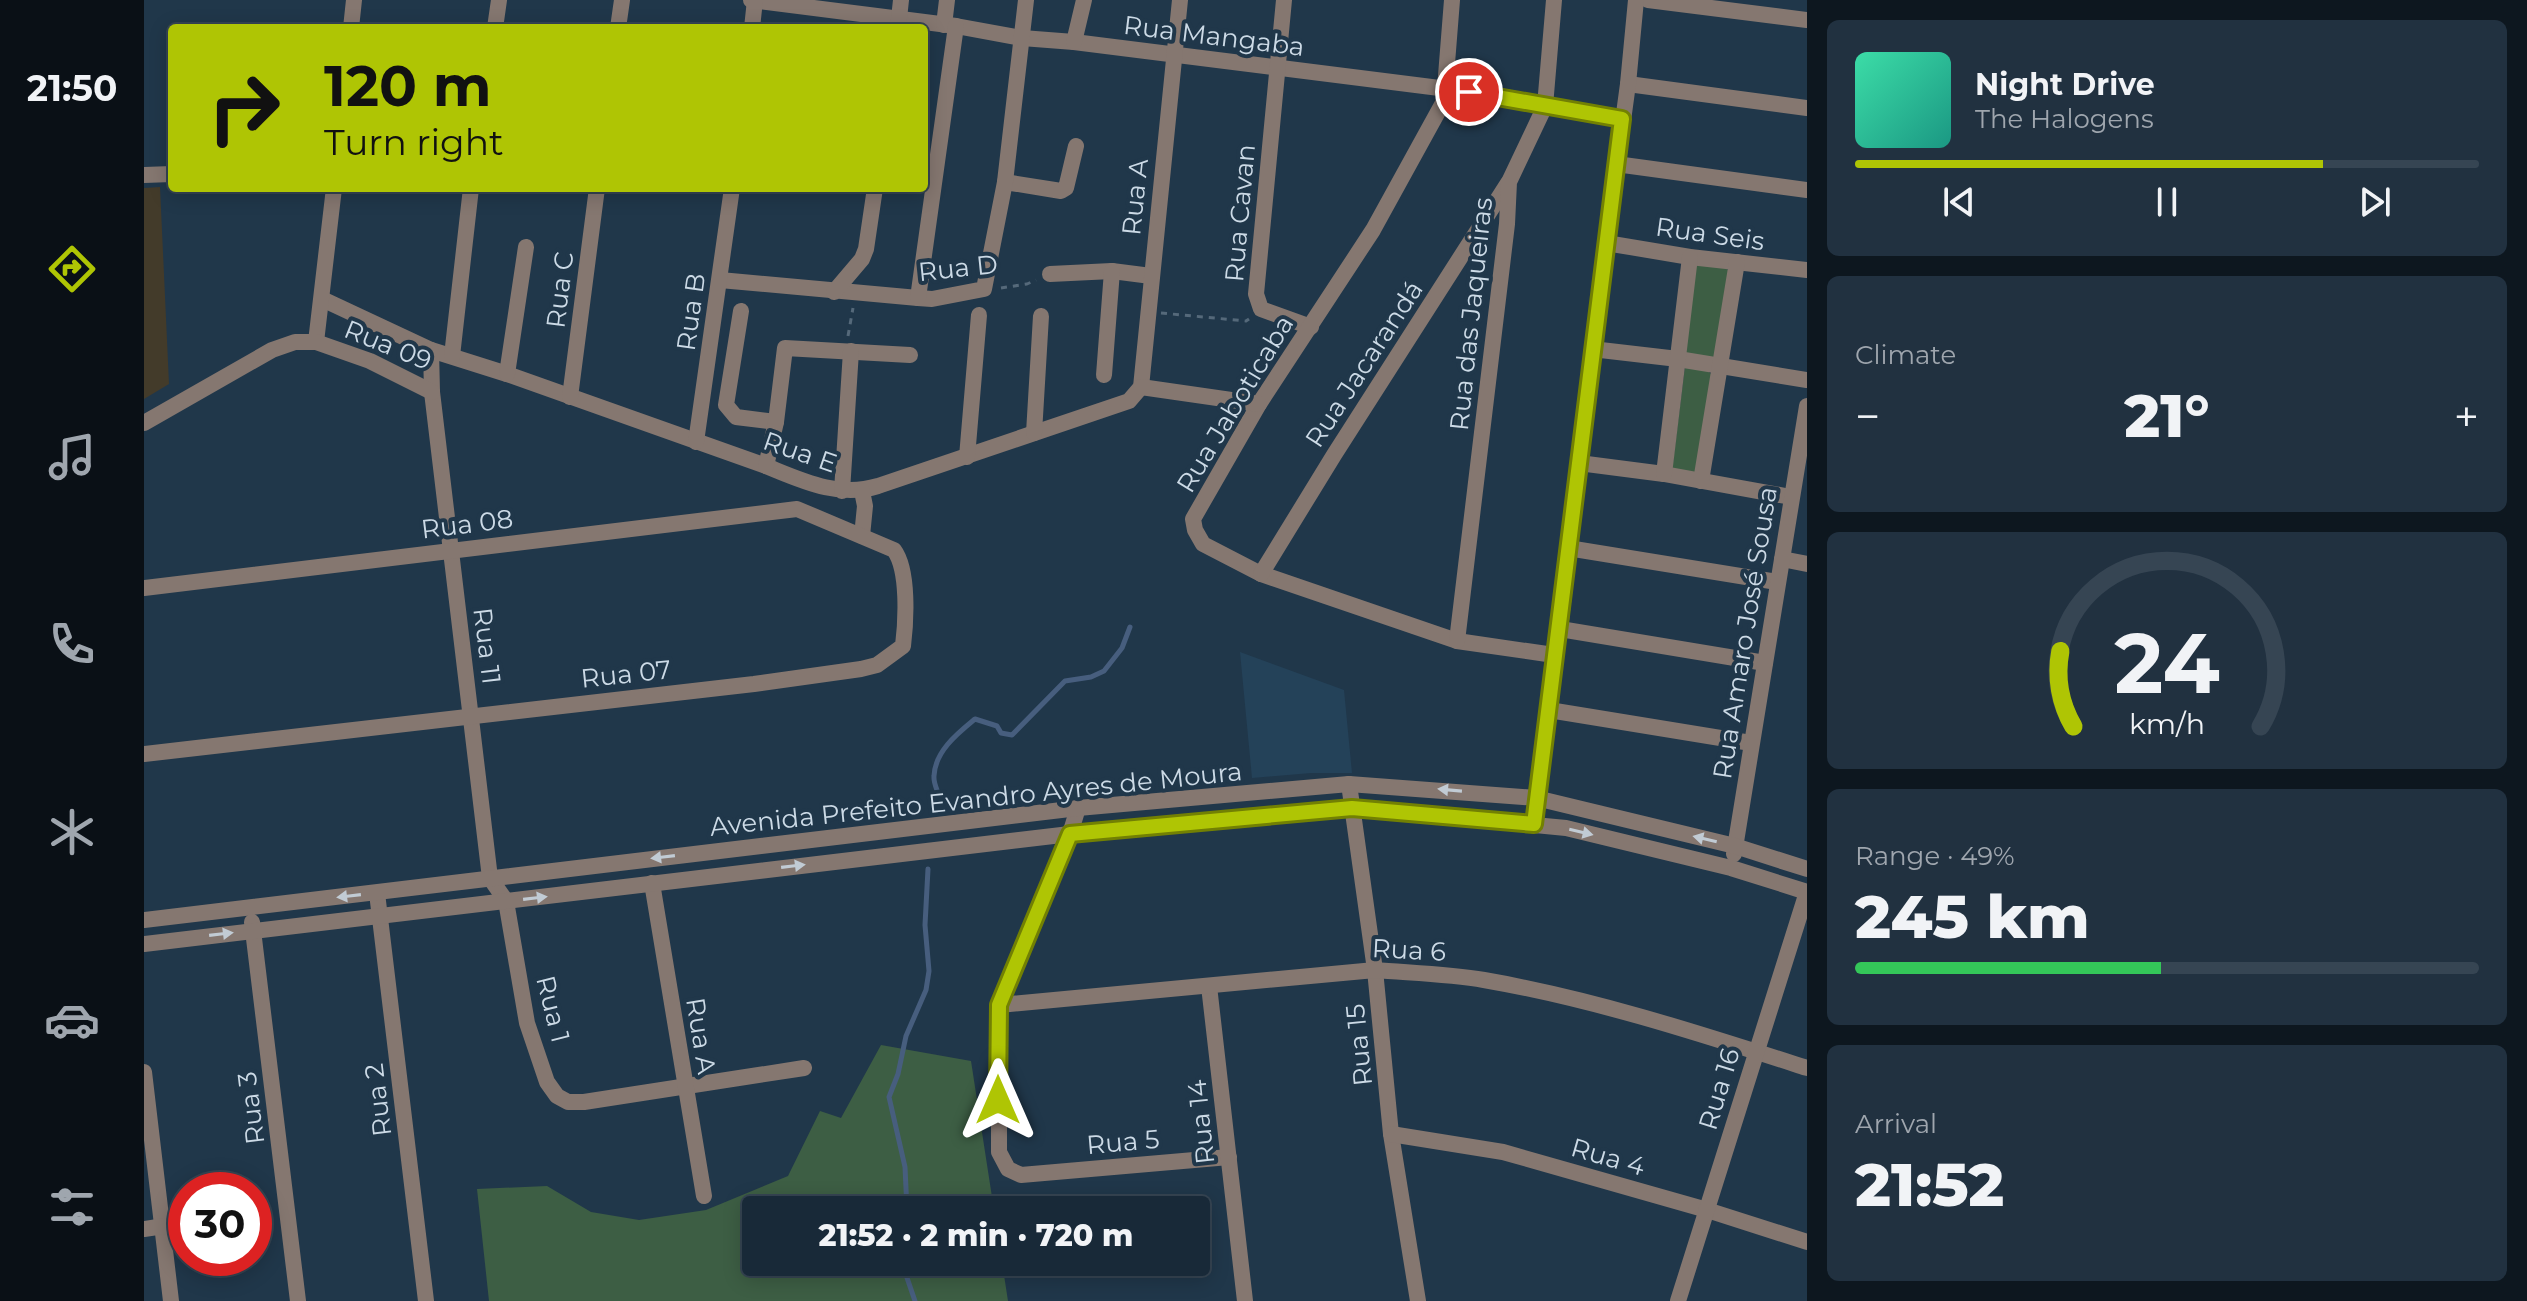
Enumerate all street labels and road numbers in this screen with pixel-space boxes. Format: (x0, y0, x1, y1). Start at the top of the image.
street label: Rua Mangaba (1122, 9, 1306, 63)
street label: Rua Cavan (1218, 143, 1262, 283)
street label: Rua A (1115, 157, 1155, 237)
street label: Rua das Jaqueiras (1443, 196, 1499, 432)
street label: Rua Seis (1653, 211, 1767, 257)
street label: Rua D (917, 248, 999, 288)
street label: Rua C (539, 250, 581, 330)
street label: Rua B (670, 271, 712, 353)
street label: Rua Jacarandá (1298, 275, 1430, 453)
street label: Rua Jaboticaba (1169, 310, 1301, 498)
street label: Rua 09 (340, 313, 436, 377)
street label: Rua E (759, 425, 841, 479)
street label: Rua Amaro José Sousa (1706, 485, 1784, 781)
street label: Rua 08 (419, 502, 515, 546)
street label: Rua 11 (466, 606, 508, 686)
street label: Rua 07 (579, 653, 673, 695)
street label: Avenida Prefeito Evandro Ayres de Moura (708, 755, 1244, 843)
street label: Rua 6 (1371, 932, 1447, 968)
street label: Rua 1 (529, 972, 577, 1046)
street label: Rua A (679, 995, 723, 1077)
street label: Rua 15 (1339, 1002, 1379, 1088)
street label: Rua 16 (1691, 1044, 1747, 1134)
street label: Rua 2 (358, 1062, 398, 1138)
street label: Rua 3 (231, 1070, 271, 1146)
street label: Rua 14 (1181, 1078, 1221, 1166)
street label: Rua 5 (1085, 1123, 1161, 1161)
street label: Rua 4 (1567, 1131, 1649, 1183)

